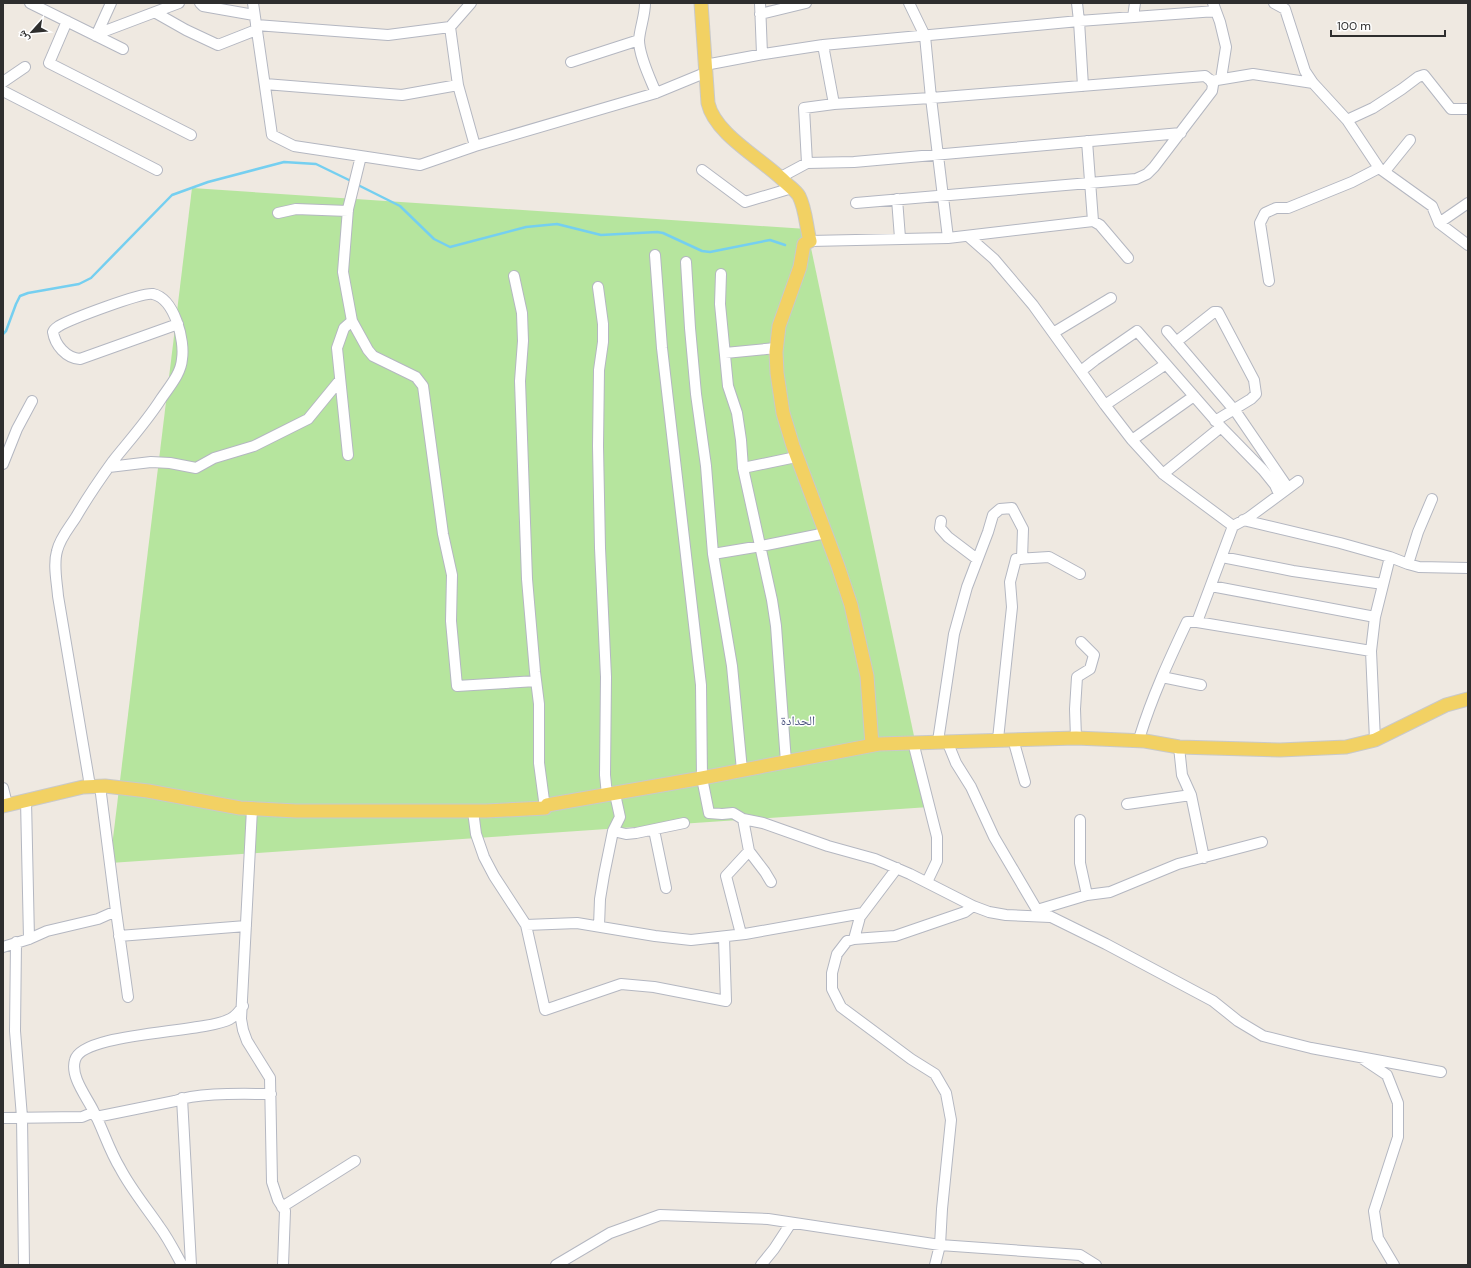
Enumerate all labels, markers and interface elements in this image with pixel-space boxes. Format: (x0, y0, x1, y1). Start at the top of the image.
north arrow (12, 12, 52, 52)
scale bar (1331, 12, 1445, 38)
text: 100 m (1337, 18, 1371, 34)
text: ش (14, 27, 33, 45)
district label: الحدادة (781, 712, 815, 729)

